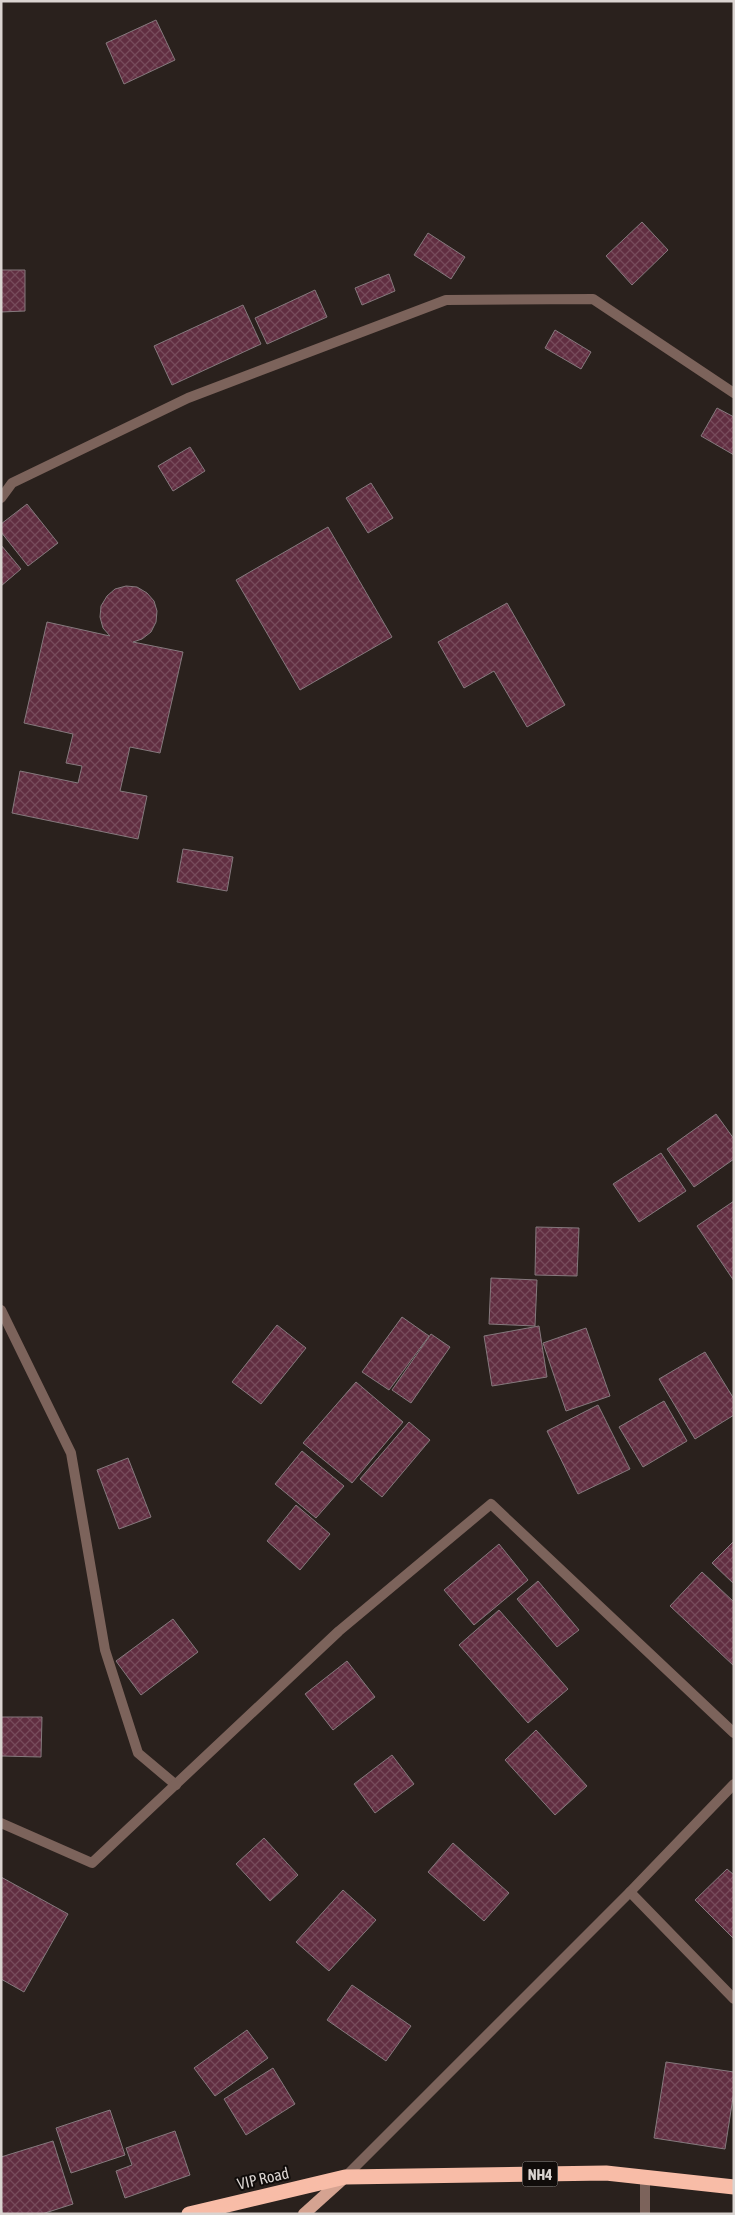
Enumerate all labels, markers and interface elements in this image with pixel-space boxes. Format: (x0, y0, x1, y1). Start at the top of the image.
road number: NH4 (522, 2162, 558, 2186)
street label: VIP Road (235, 2163, 291, 2193)

